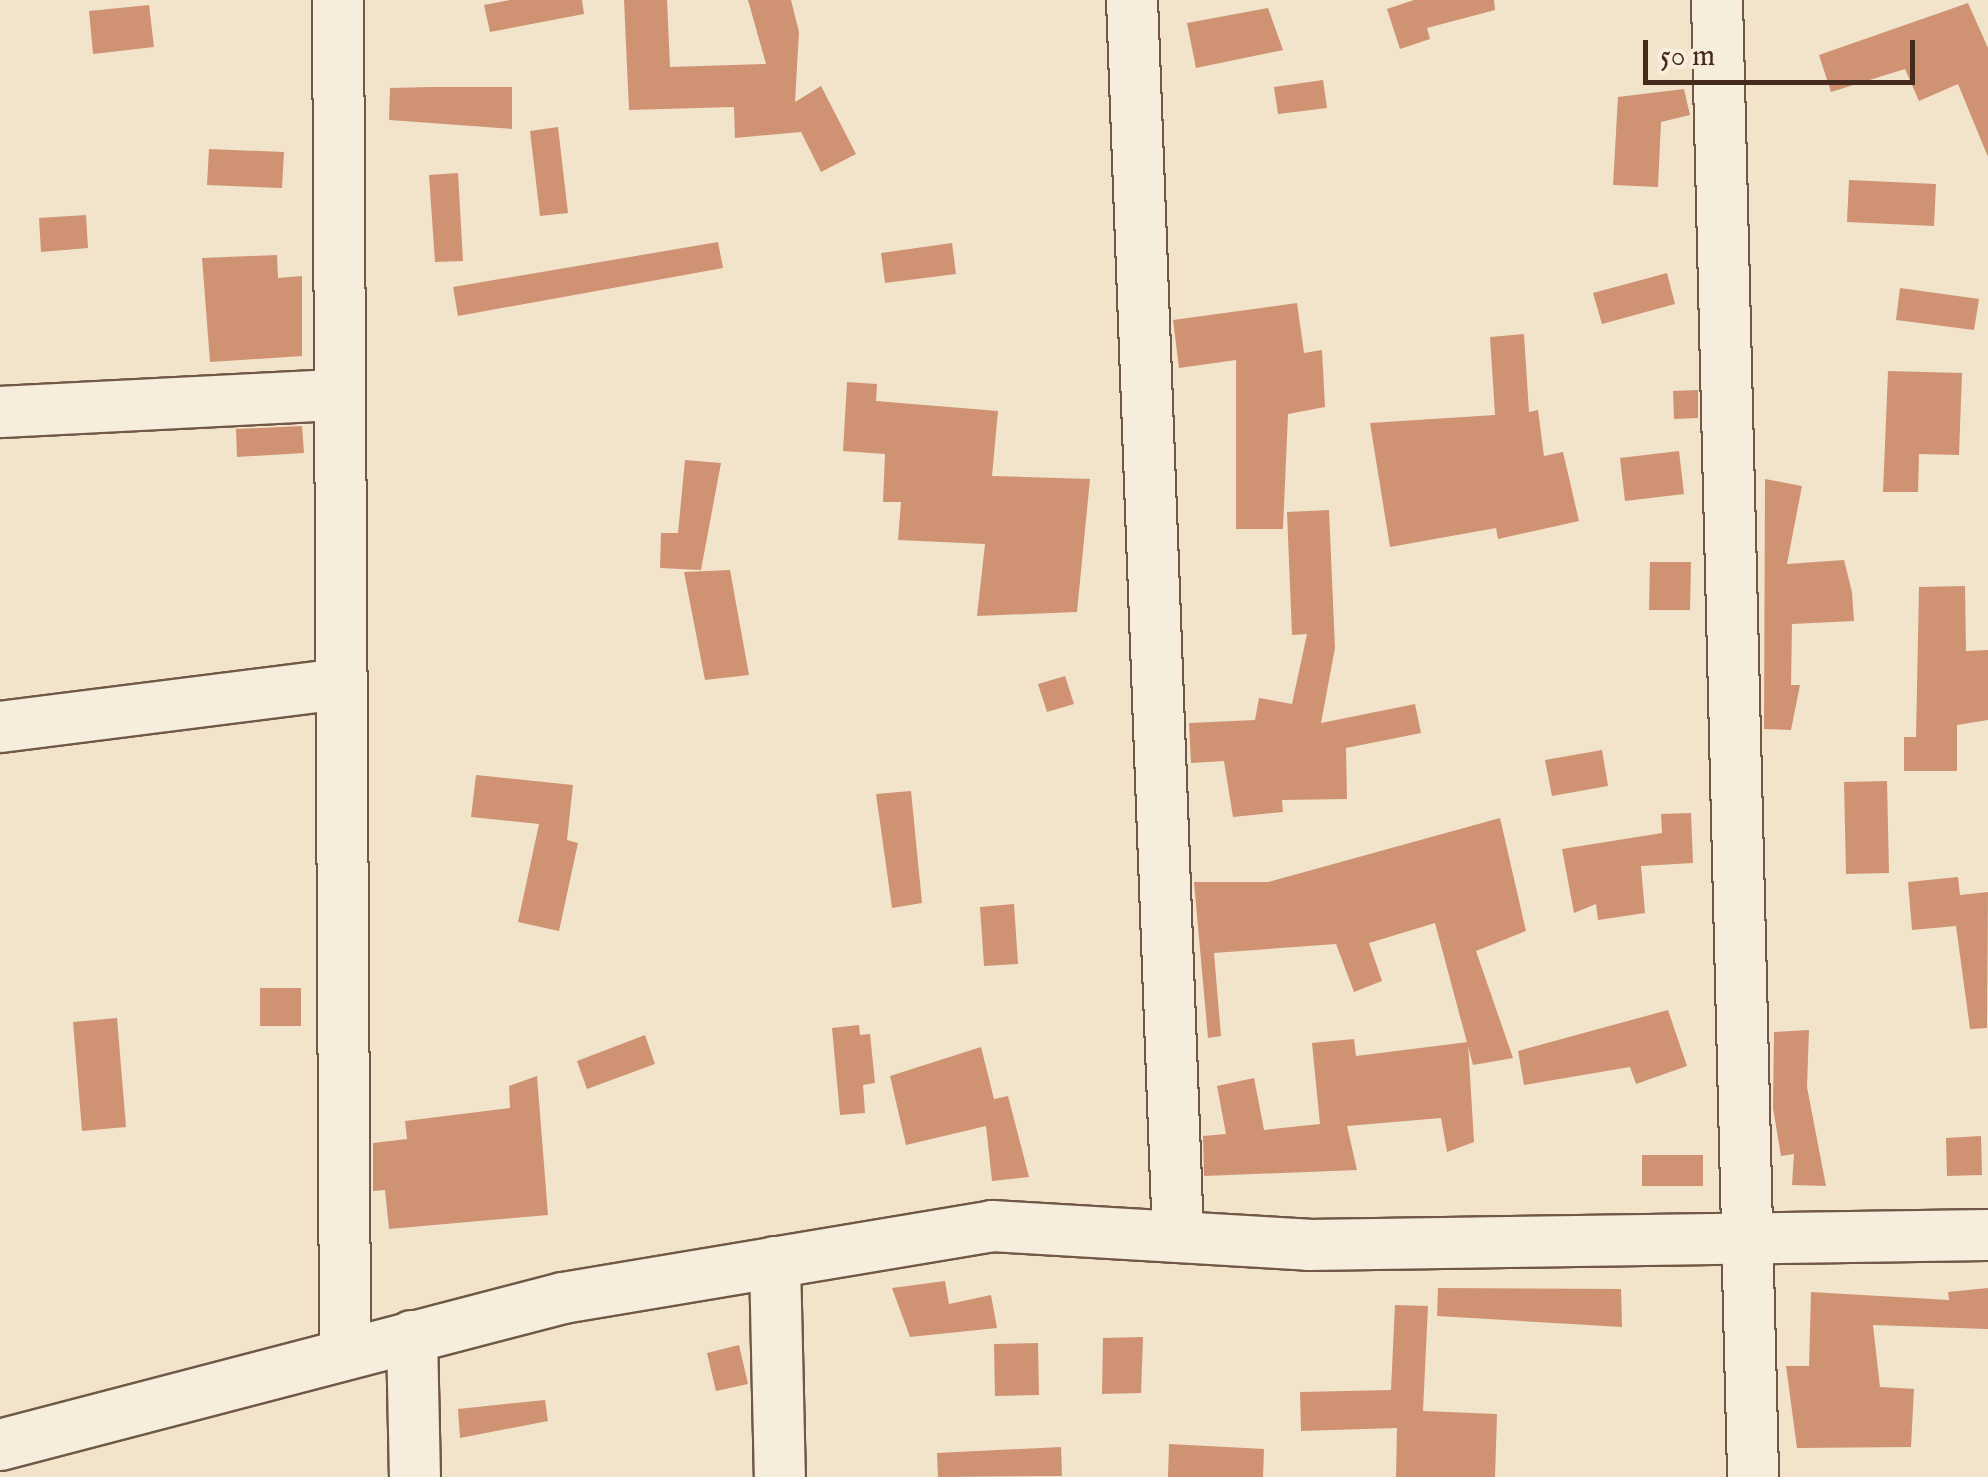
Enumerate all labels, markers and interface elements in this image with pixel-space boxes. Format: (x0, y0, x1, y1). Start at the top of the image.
scale bar (1648, 20, 1920, 82)
text: 50 m (1660, 38, 1715, 76)

